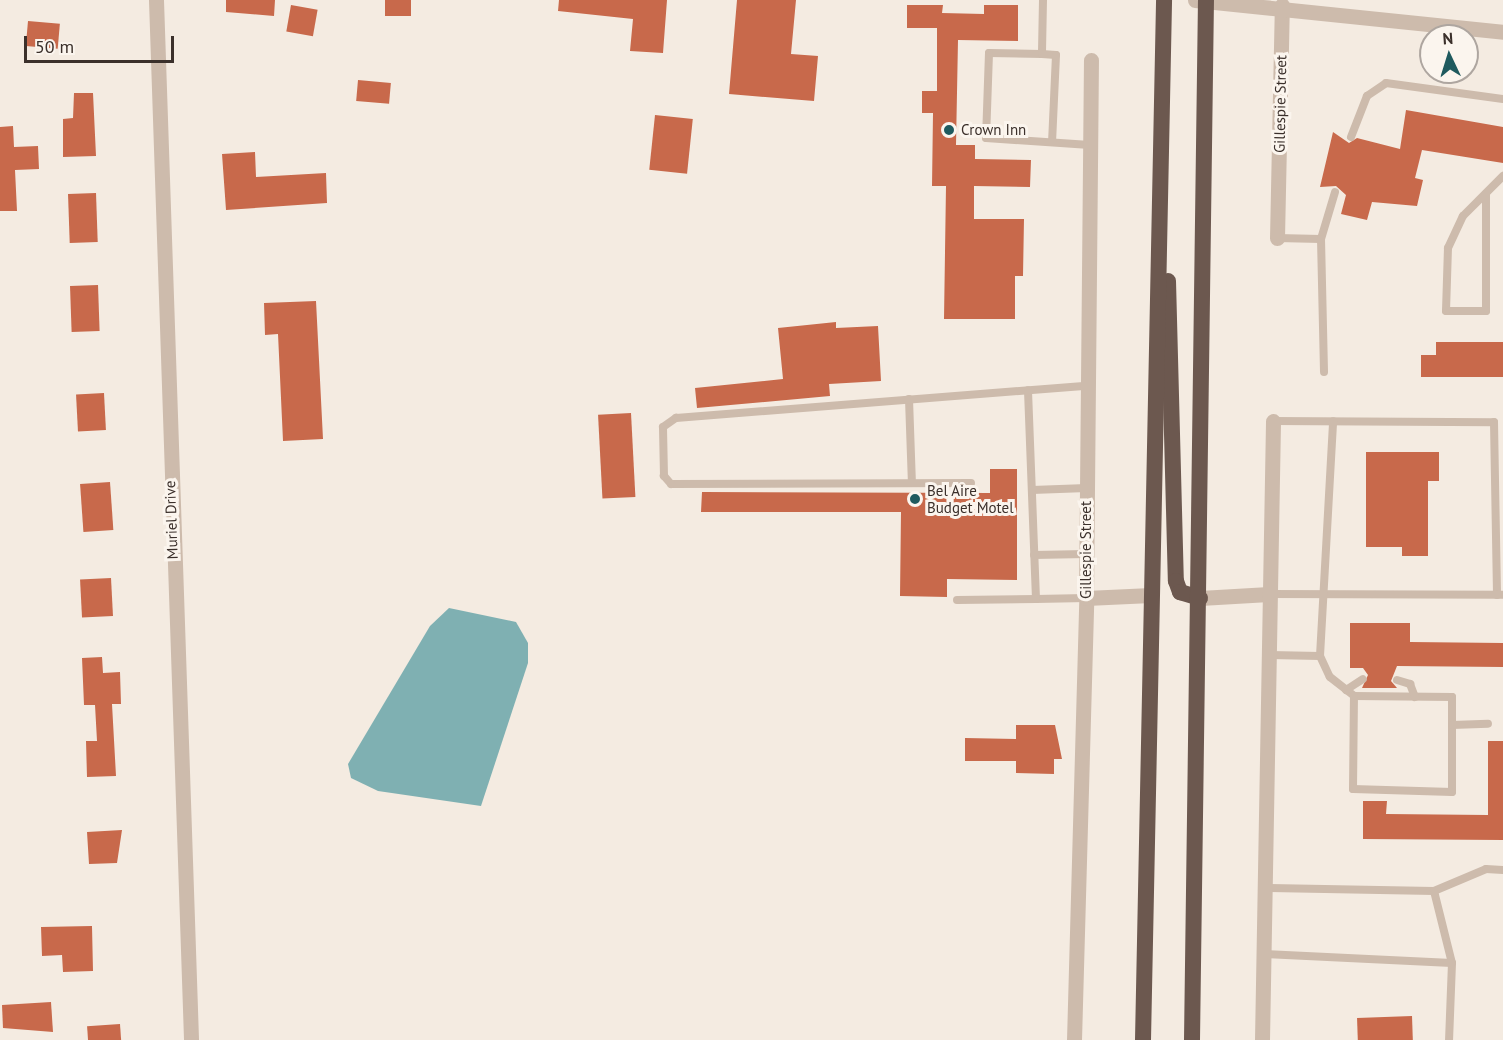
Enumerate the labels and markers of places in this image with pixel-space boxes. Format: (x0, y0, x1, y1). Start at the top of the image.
place label: Crown Inn (961, 121, 1026, 139)
marker: Crown Inn (942, 123, 956, 137)
place label: Bel Aire Budget Motel (927, 481, 1014, 516)
marker: Bel Aire Budget Motel (908, 492, 922, 506)

